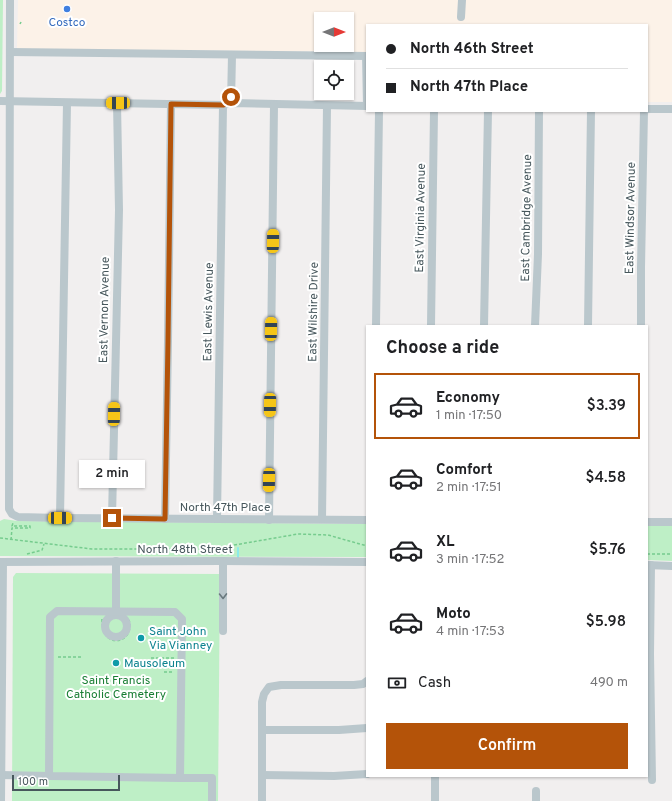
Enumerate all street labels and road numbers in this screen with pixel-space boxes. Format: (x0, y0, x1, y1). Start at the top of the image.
street label: East Cambridge Avenue (518, 154, 536, 282)
street label: East Windsor Avenue (622, 162, 640, 274)
street label: East Virginia Avenue (412, 163, 430, 273)
street label: East Vernon Avenue (96, 257, 114, 363)
street label: East Lewis Avenue (200, 262, 218, 362)
street label: East Wilshire Drive (305, 262, 323, 362)
street label: North 47th Place (180, 500, 270, 516)
street label: North 48th Street (137, 542, 233, 558)

